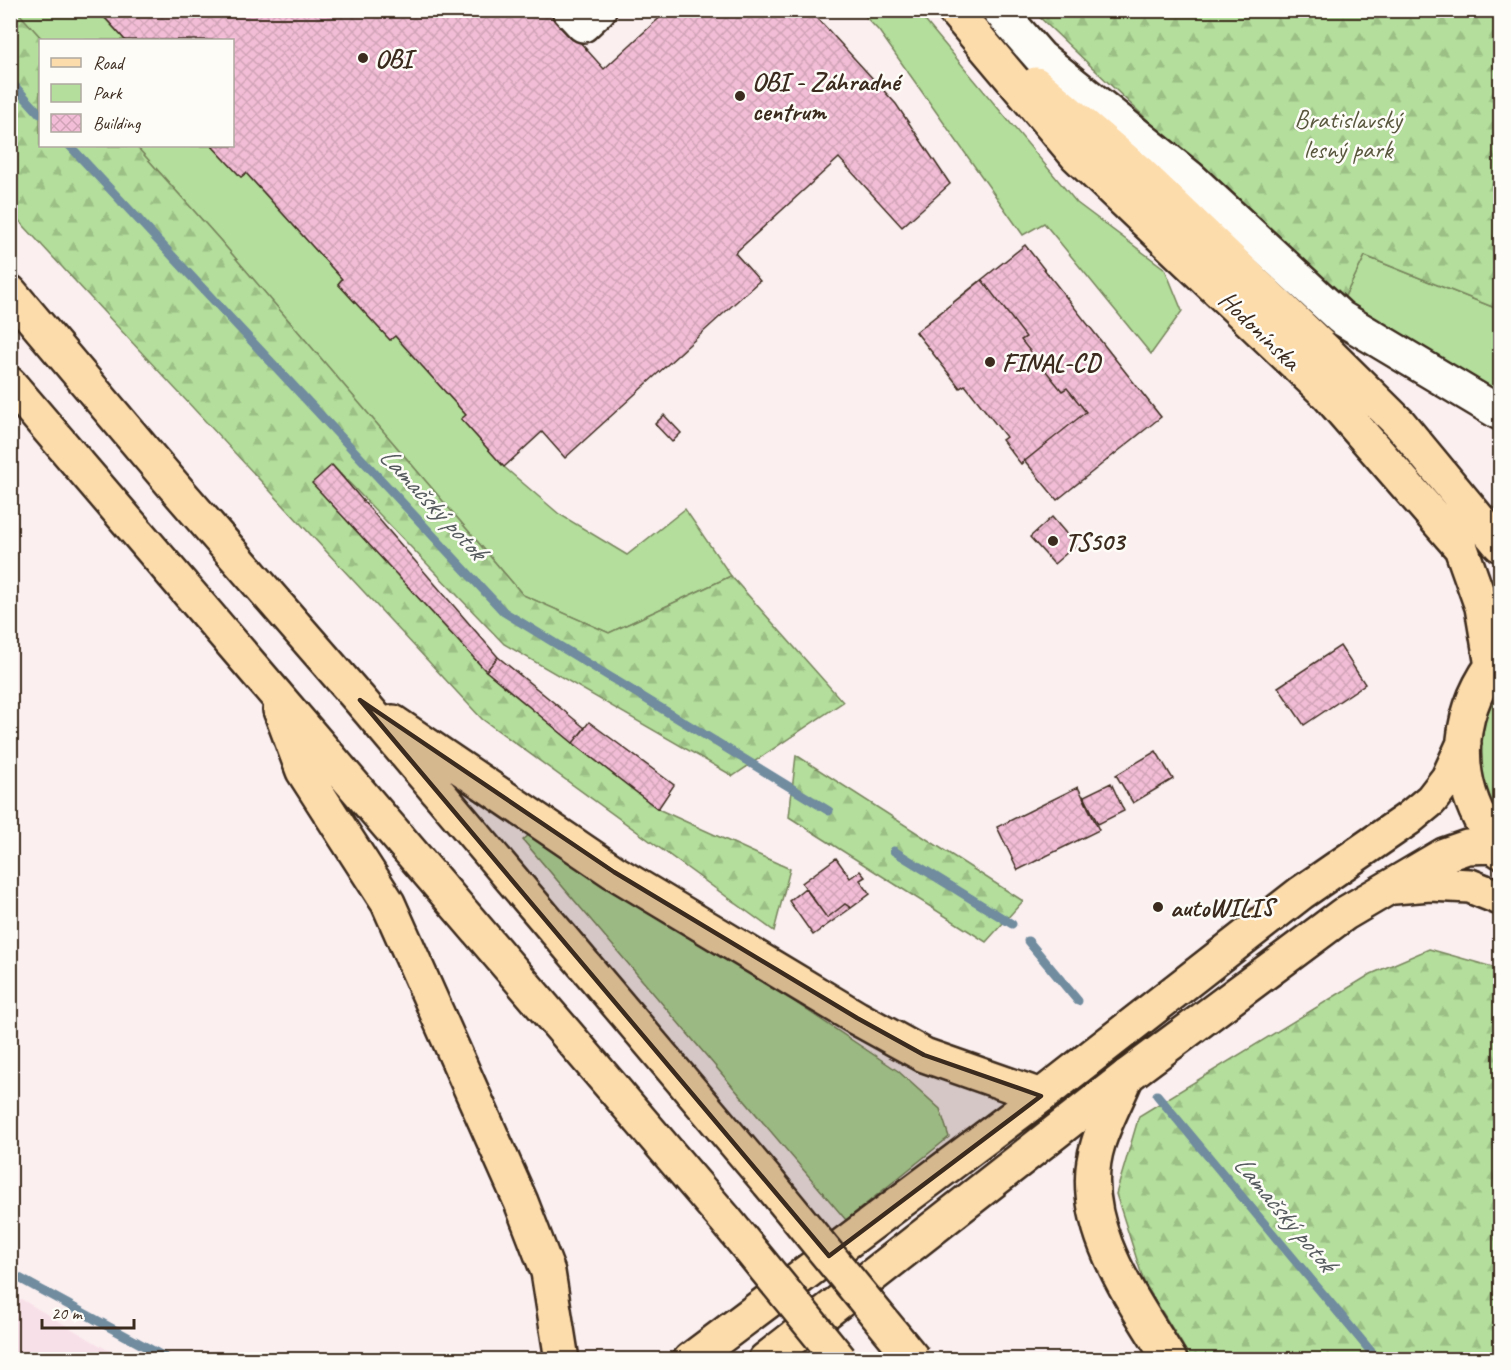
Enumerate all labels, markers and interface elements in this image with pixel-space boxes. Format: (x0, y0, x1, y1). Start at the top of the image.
legend (39, 39, 234, 147)
place label: OBI (375, 42, 417, 75)
marker: OBI (356, 51, 370, 65)
text: Road (93, 52, 126, 74)
place label: OBI - Záhradné centrum (752, 65, 904, 128)
text: Park (93, 82, 123, 104)
marker: OBI - Záhradné centrum (733, 89, 747, 103)
park label: Bratislavský lesný park (1294, 103, 1405, 166)
text: Building (93, 112, 142, 134)
street label: Hodonínska (1212, 283, 1309, 379)
place label: FINAL-CD (1002, 346, 1103, 379)
marker: FINAL-CD (983, 355, 997, 369)
water label: Lamačský potok (372, 440, 497, 570)
place label: TS503 (1065, 525, 1127, 558)
marker: TS503 (1046, 534, 1060, 548)
place label: autoWILIS (1170, 891, 1278, 924)
marker: autoWILIS (1151, 900, 1165, 914)
water label: Lamačský potok (1226, 1148, 1347, 1282)
scale bar (42, 1292, 134, 1330)
text: 20 m (51, 1302, 84, 1324)

